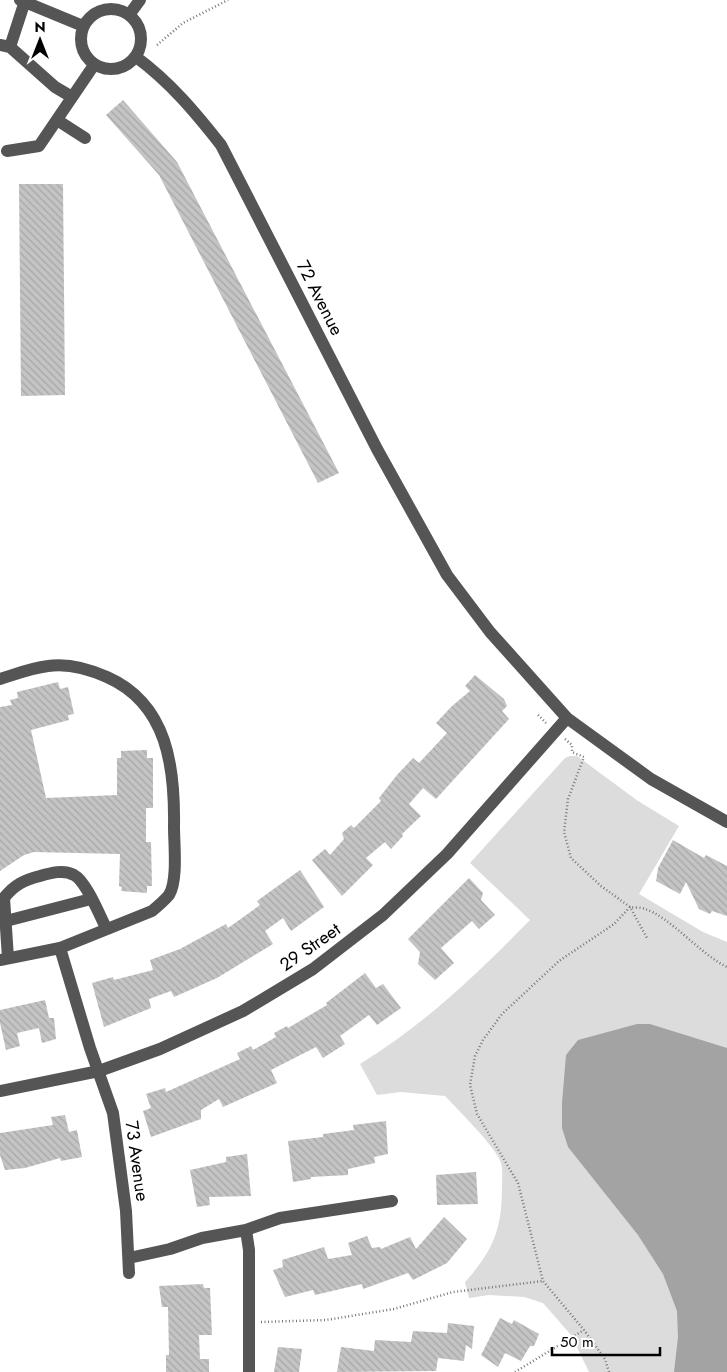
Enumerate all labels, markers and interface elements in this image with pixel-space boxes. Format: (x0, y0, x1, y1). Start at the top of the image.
north arrow (15, 15, 65, 65)
text: N (34, 17, 46, 37)
street label: 72 Avenue (290, 256, 350, 340)
street label: 29 Street (274, 916, 346, 977)
street label: 73 Avenue (119, 1119, 155, 1203)
scale bar (552, 1324, 660, 1356)
text: 50 m (560, 1331, 594, 1353)

